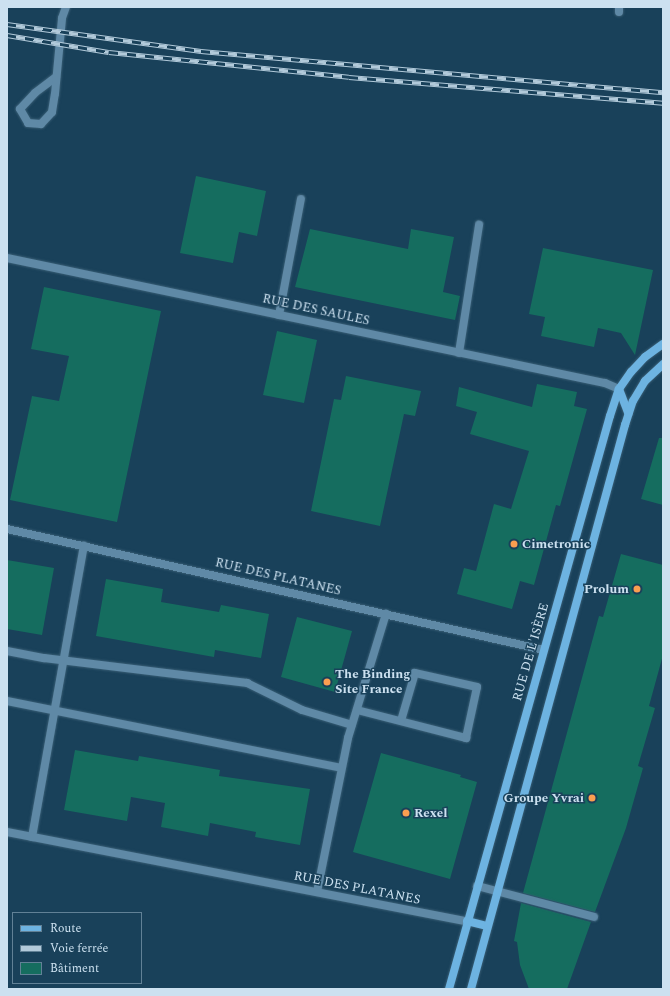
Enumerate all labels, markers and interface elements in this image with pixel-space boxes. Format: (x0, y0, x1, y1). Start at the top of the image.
street label: RUE DES SAULES (261, 291, 371, 329)
place label: Cimetronic (522, 536, 590, 552)
marker: Cimetronic (509, 539, 519, 549)
street label: RUE DES PLATANES (214, 555, 342, 599)
place label: Prolum (584, 581, 629, 597)
marker: Prolum (632, 584, 642, 594)
street label: RUE DE L'ISÈRE (510, 601, 552, 703)
place label: The Binding Site France (335, 667, 410, 698)
marker: The Binding Site France (322, 677, 332, 687)
place label: Groupe Yvrai (504, 790, 584, 806)
marker: Groupe Yvrai (587, 793, 597, 803)
place label: Rexel (414, 805, 447, 821)
marker: Rexel (401, 808, 411, 818)
street label: RUE DES PLATANES (292, 868, 422, 908)
legend (12, 912, 142, 984)
text: Route (50, 919, 81, 938)
text: Voie ferrée (50, 939, 108, 958)
text: Bâtiment (50, 959, 99, 978)

